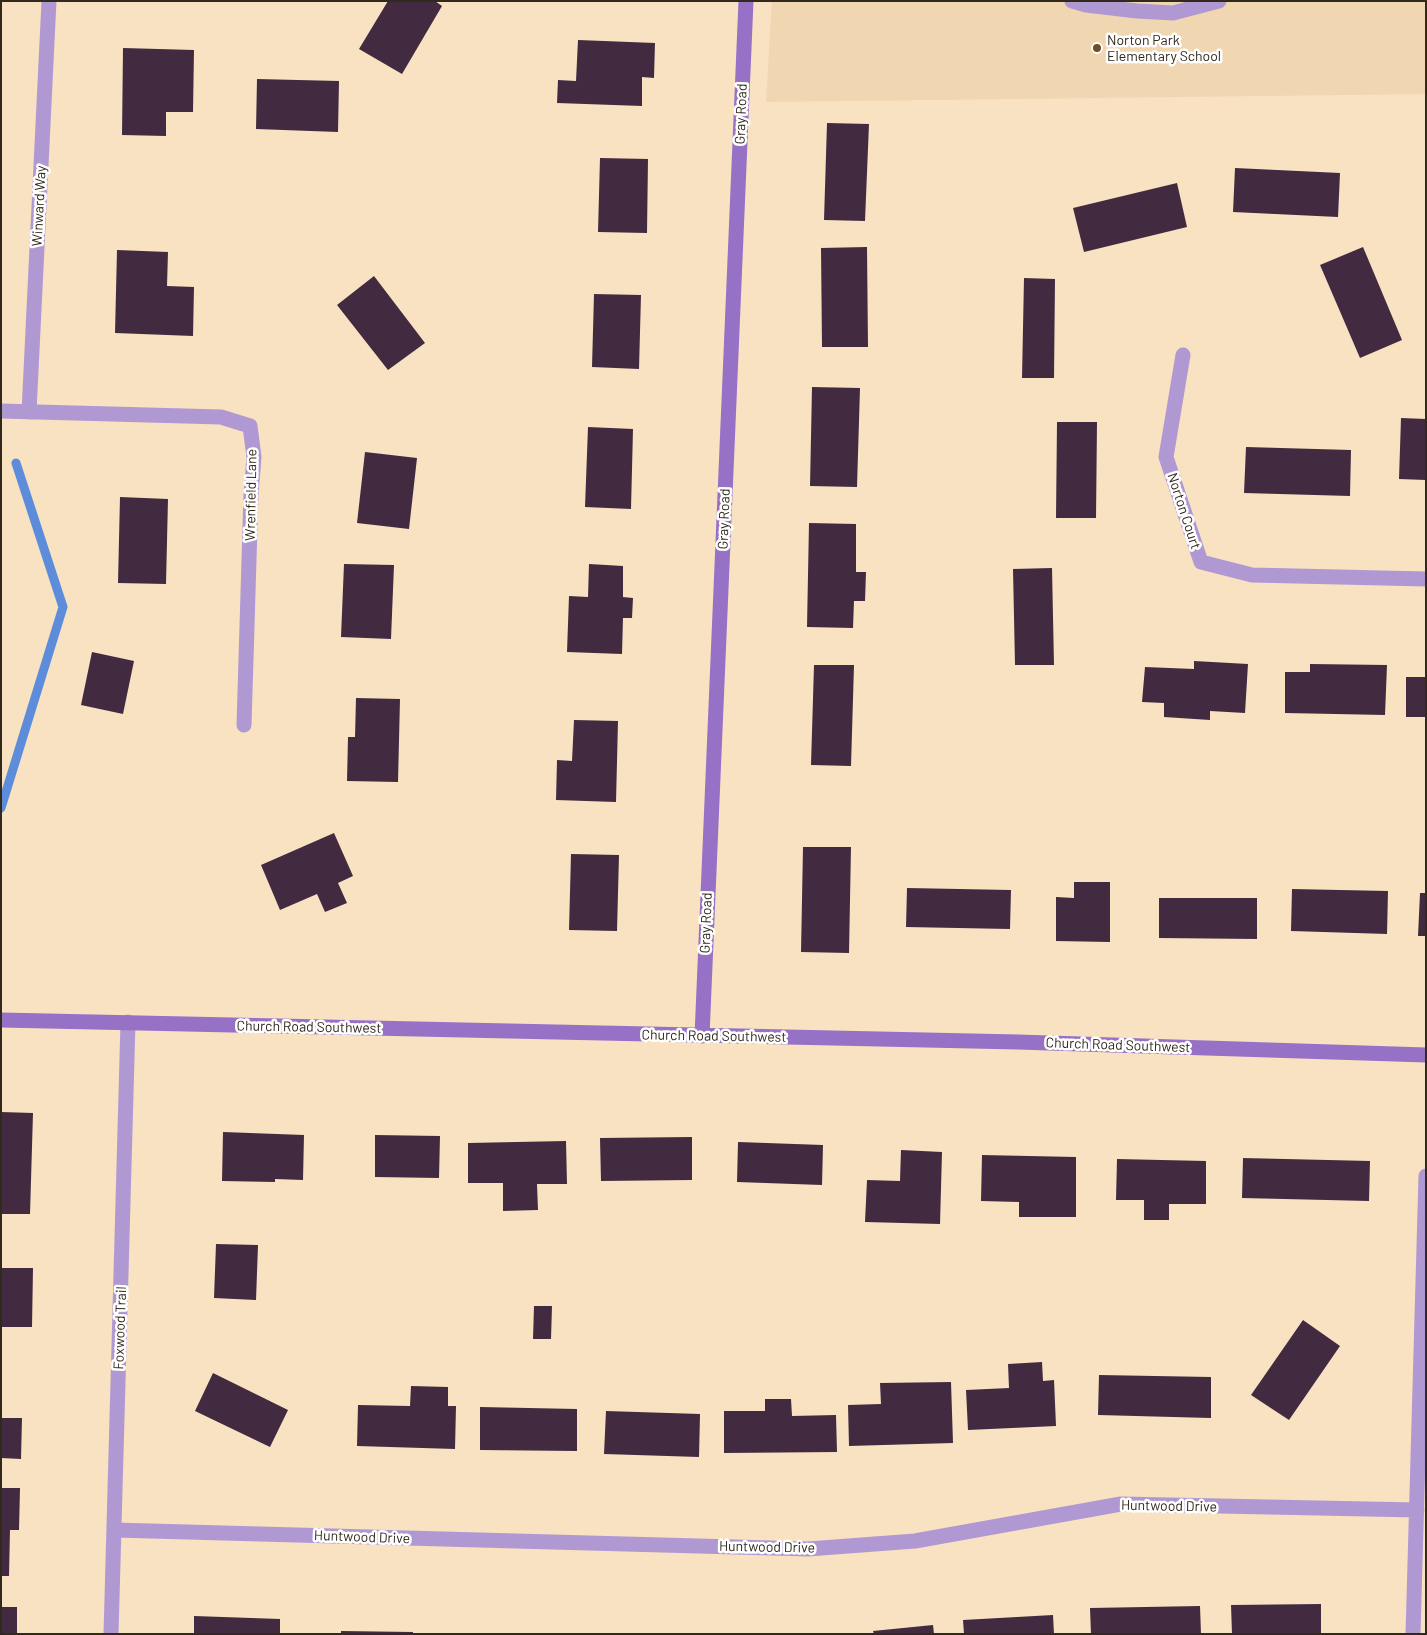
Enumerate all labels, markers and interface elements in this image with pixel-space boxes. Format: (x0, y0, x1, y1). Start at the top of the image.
place label: Norton Park Elementary School (1107, 32, 1221, 64)
marker: Norton Park Elementary School (1091, 42, 1103, 54)
street label: Gray Road (732, 83, 750, 145)
street label: Winward Way (28, 165, 50, 247)
street label: Wrenfield Lane (242, 449, 260, 541)
street label: Norton Court (1164, 471, 1204, 551)
street label: Gray Road (715, 488, 733, 550)
street label: Gray Road (697, 892, 715, 954)
street label: Church Road Southwest (236, 1017, 382, 1037)
street label: Church Road Southwest (641, 1026, 787, 1046)
street label: Church Road Southwest (1045, 1034, 1191, 1056)
street label: Foxwood Trail (110, 1286, 130, 1370)
street label: Huntwood Drive (1121, 1497, 1217, 1515)
street label: Huntwood Drive (314, 1527, 410, 1547)
street label: Huntwood Drive (719, 1538, 815, 1556)

